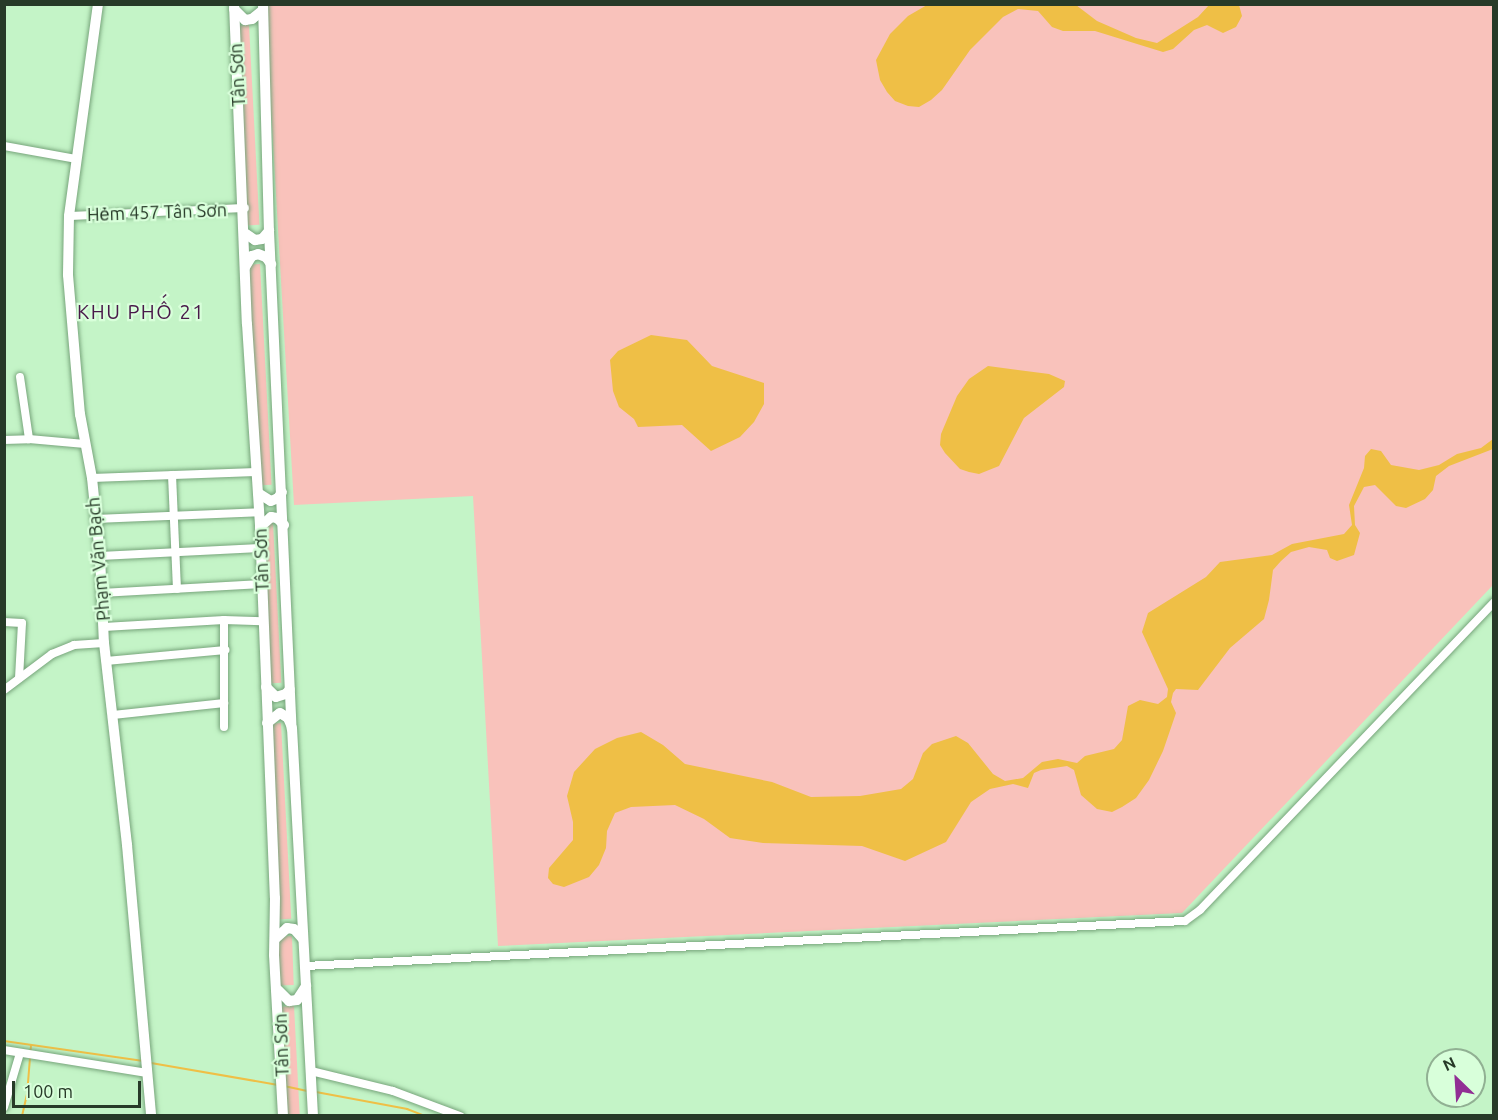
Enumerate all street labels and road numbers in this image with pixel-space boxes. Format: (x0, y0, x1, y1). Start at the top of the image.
street label: Tân Sơn (225, 43, 249, 107)
street label: Hẻm 457 Tân Sơn (87, 199, 227, 225)
street label: Phạm Văn Bạch (82, 496, 114, 622)
street label: Tân Sơn (249, 528, 273, 592)
street label: Tân Sơn (269, 1013, 293, 1077)

